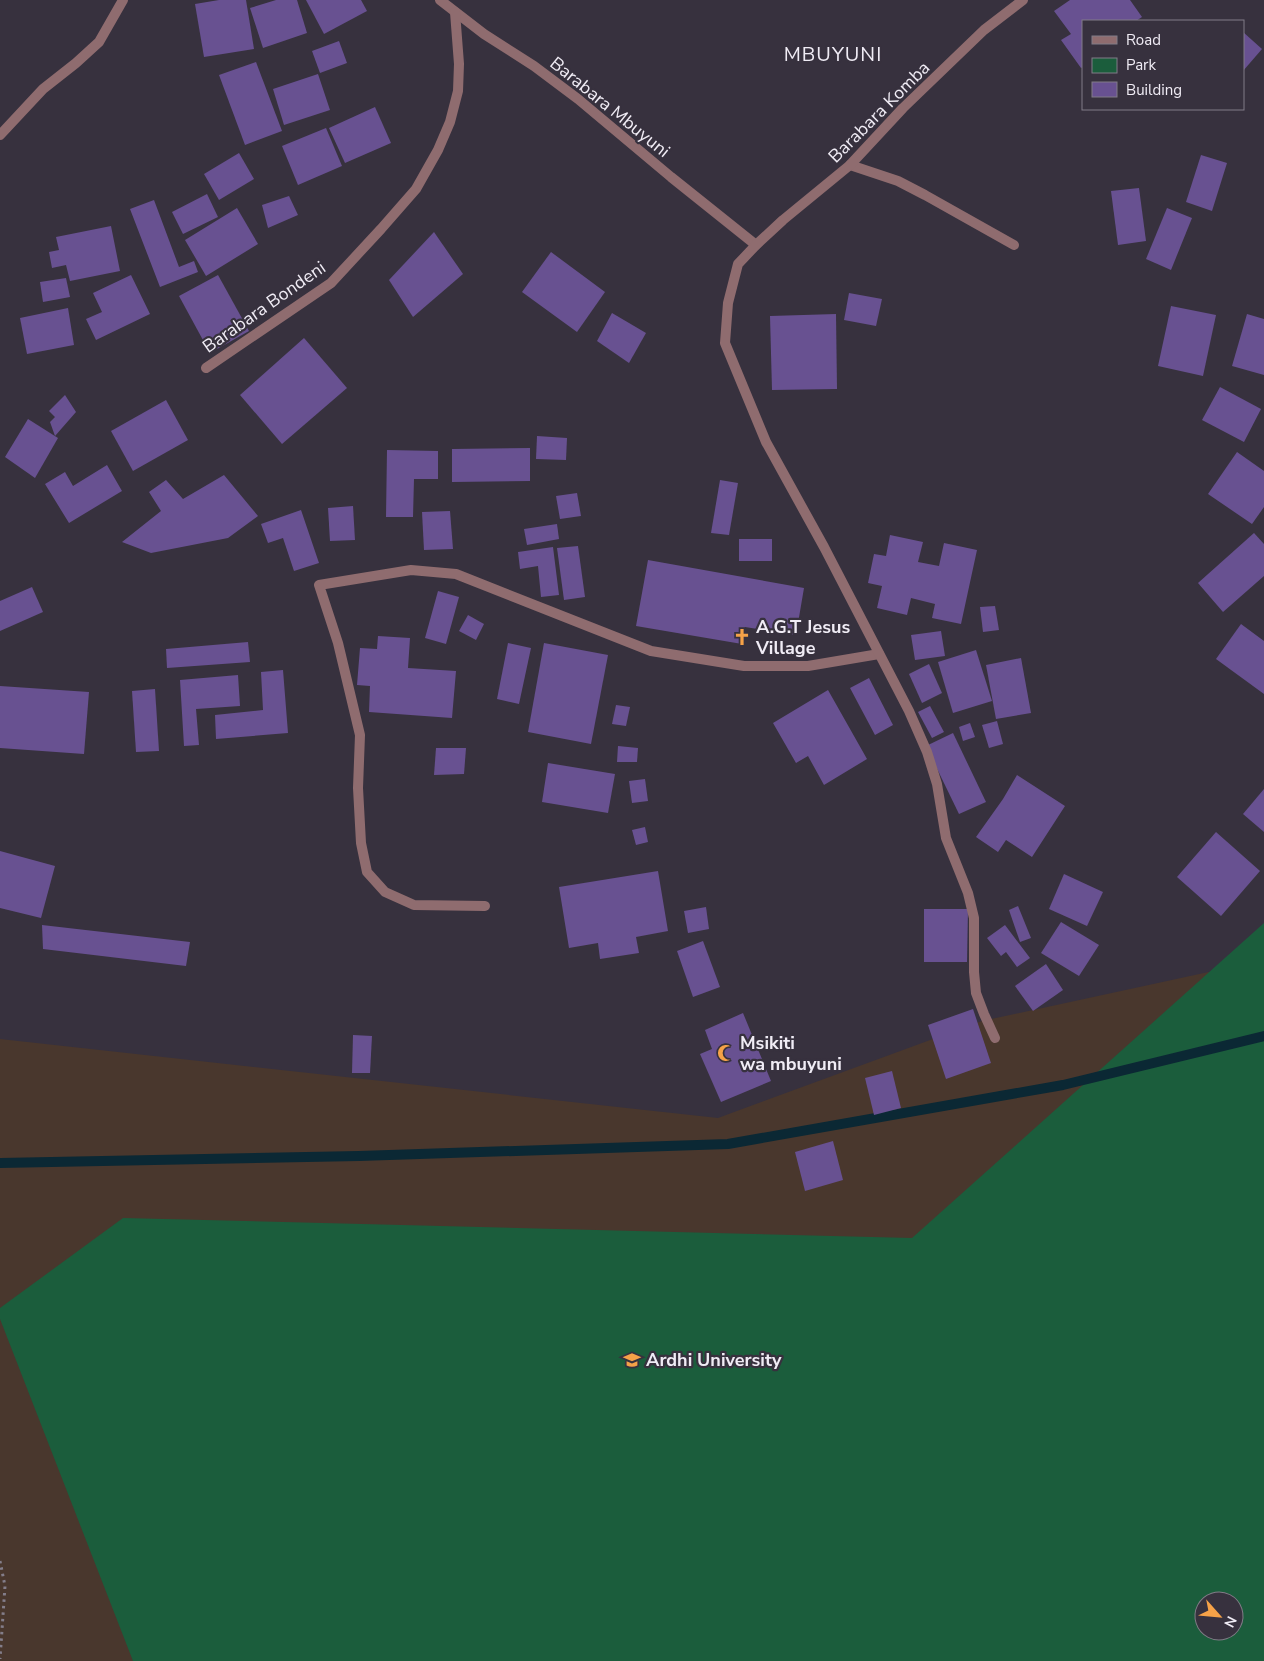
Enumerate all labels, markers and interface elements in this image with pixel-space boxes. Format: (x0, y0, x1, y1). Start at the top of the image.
legend (1082, 20, 1244, 110)
text: Road (1126, 30, 1161, 50)
district label: MBUYUNI (784, 41, 882, 68)
street label: Barabara Mbuyuni (545, 51, 675, 163)
text: Park (1126, 55, 1156, 75)
street label: Barabara Komba (823, 56, 935, 168)
text: Building (1126, 80, 1182, 100)
street label: Barabara Bondeni (198, 256, 330, 358)
place label: A.G.T Jesus Village (755, 615, 850, 660)
church icon: A.G.T Jesus Village (732, 627, 752, 647)
place label: Msikiti wa mbuyuni (740, 1031, 842, 1076)
mosque icon: Msikiti wa mbuyuni (716, 1043, 736, 1063)
place label: Ardhi University (646, 1348, 782, 1372)
school or university icon: Ardhi University (622, 1350, 642, 1370)
north arrow (1194, 1591, 1244, 1641)
text: N (1219, 1613, 1241, 1631)

